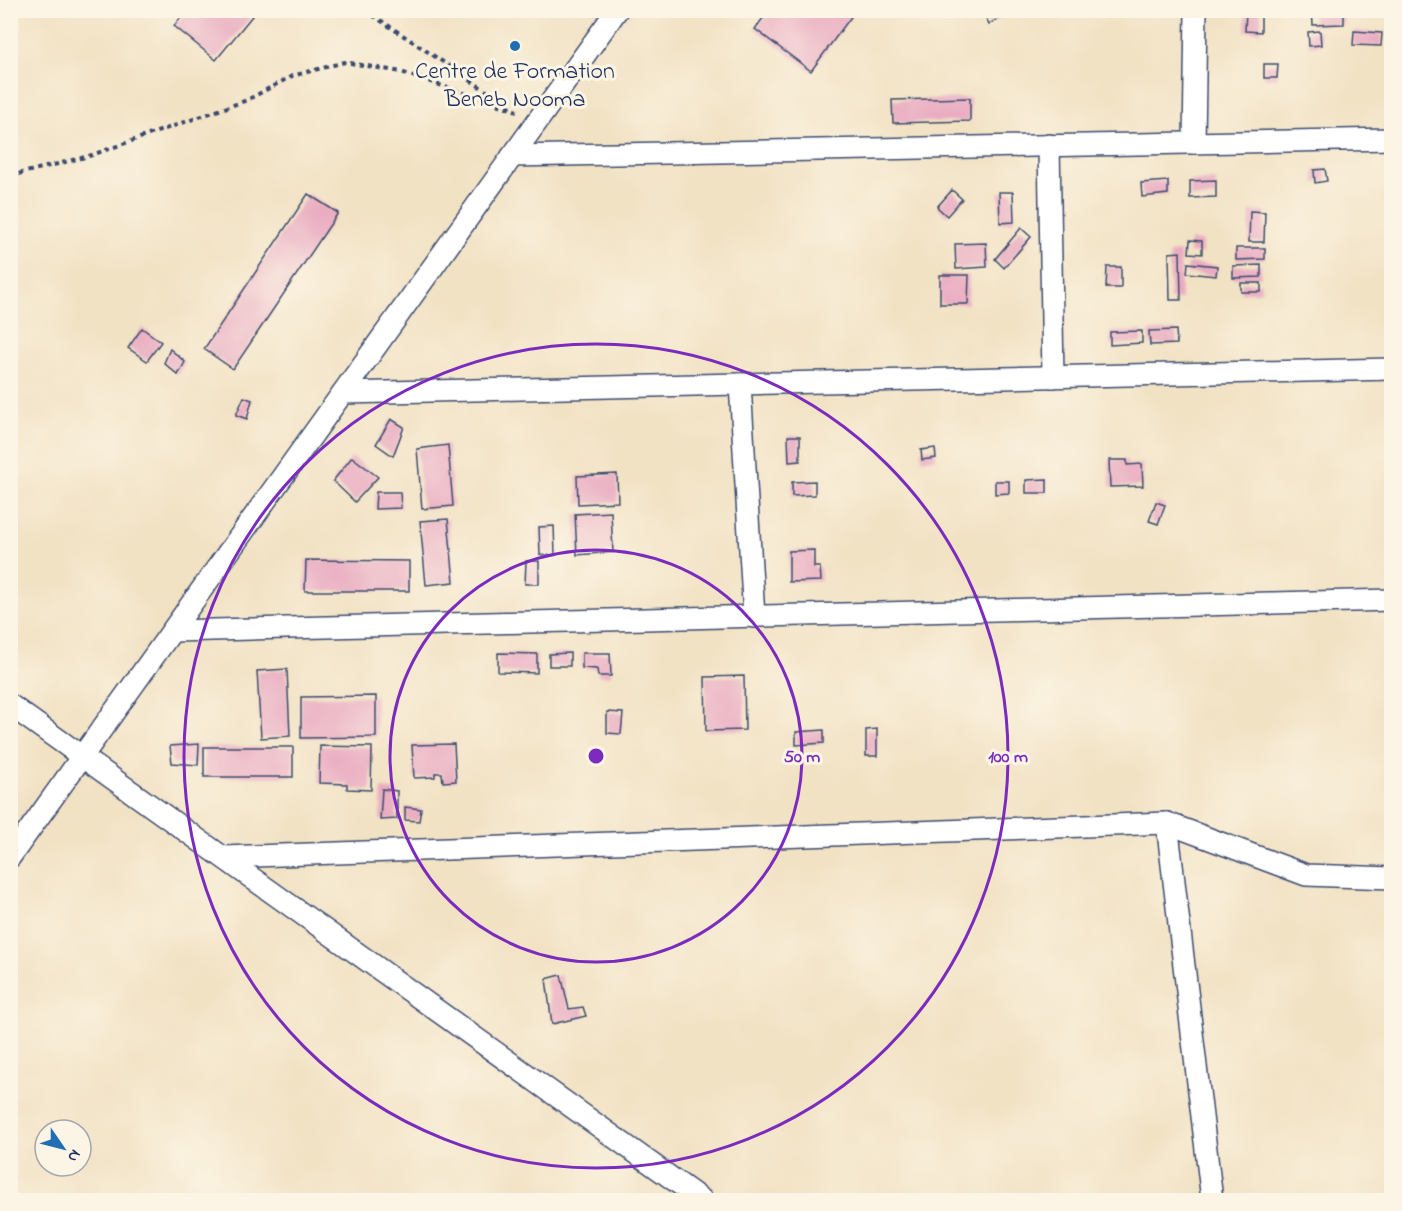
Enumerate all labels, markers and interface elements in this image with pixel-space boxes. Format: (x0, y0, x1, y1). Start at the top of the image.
marker: Centre de Formation Beneb Nooma (508, 39, 522, 53)
place label: Centre de Formation Beneb Nooma (415, 55, 615, 118)
text: 50 m (784, 745, 820, 771)
text: 100 m (988, 745, 1028, 771)
centre of rings (586, 746, 606, 766)
north arrow (33, 1118, 93, 1178)
text: N (61, 1144, 87, 1167)

